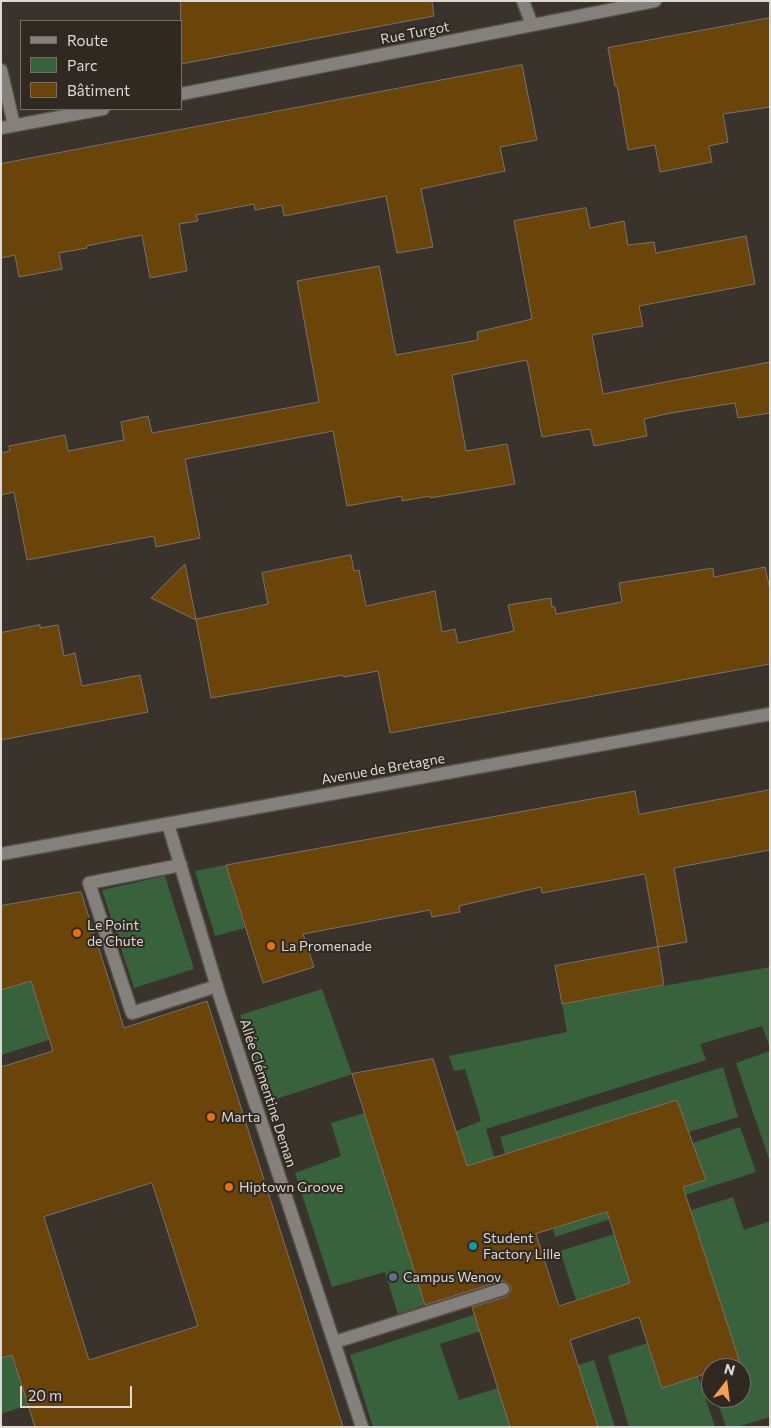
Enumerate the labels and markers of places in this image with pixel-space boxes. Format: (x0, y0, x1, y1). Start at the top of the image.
place label: Le Point de Chute (87, 917, 144, 950)
marker: Le Point de Chute (71, 927, 83, 939)
place label: La Promenade (281, 938, 372, 954)
marker: La Promenade (265, 940, 277, 952)
place label: Marta (221, 1109, 260, 1125)
marker: Marta (205, 1111, 217, 1123)
place label: Hiptown Groove (239, 1179, 343, 1195)
marker: Hiptown Groove (223, 1181, 235, 1193)
place label: Student Factory Lille (483, 1230, 561, 1262)
marker: Student Factory Lille (467, 1240, 479, 1252)
place label: Campus Wenov (403, 1269, 501, 1285)
marker: Campus Wenov (387, 1271, 399, 1283)

